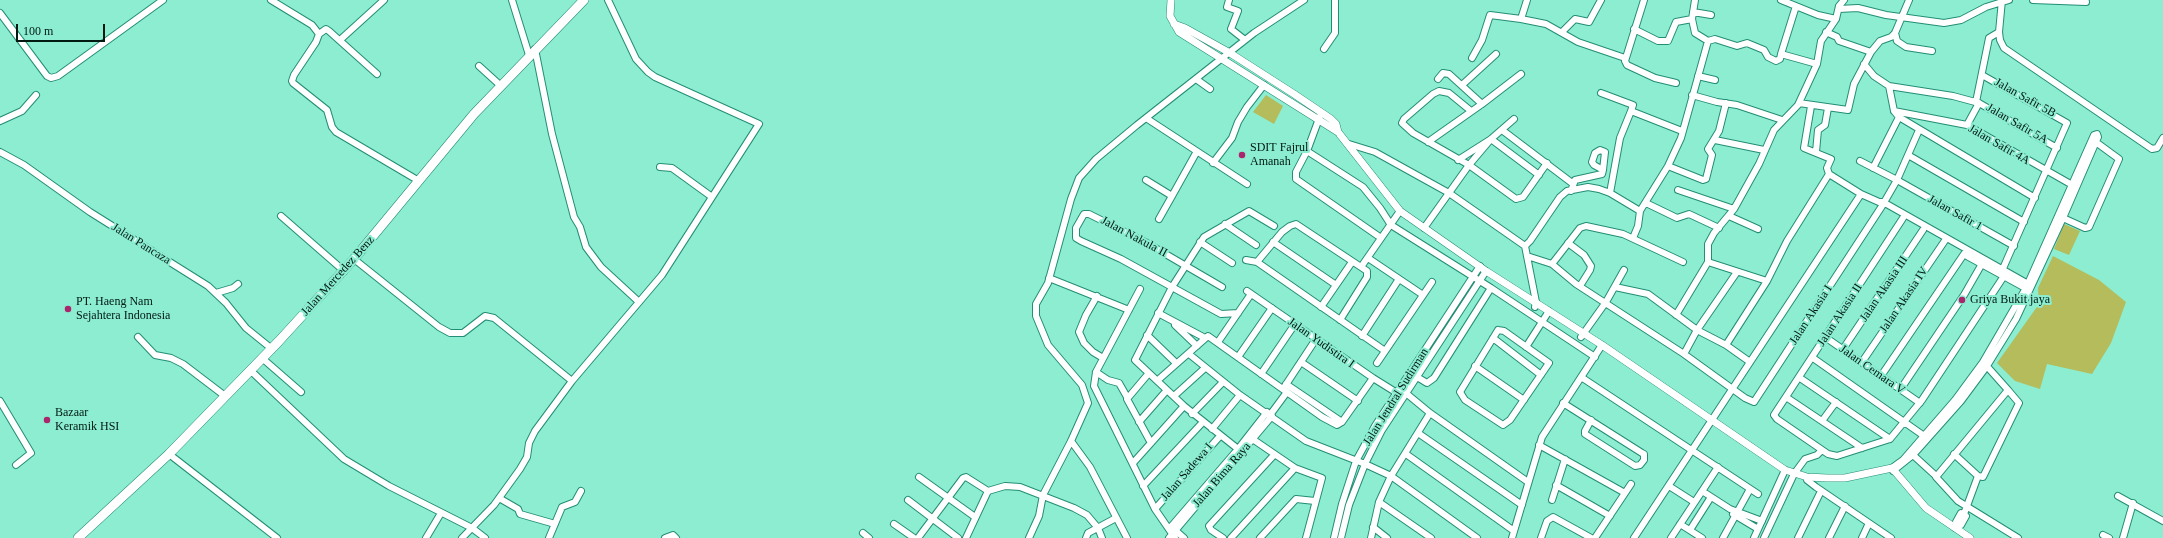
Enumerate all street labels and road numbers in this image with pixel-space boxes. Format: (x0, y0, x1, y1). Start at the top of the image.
street label: Jalan Safir 5B (1992, 75, 2058, 121)
street label: Jalan Safir 5A (1984, 101, 2050, 147)
street label: Jalan Safir 4A (1966, 122, 2032, 168)
street label: Jalan Safir 1 (1925, 192, 1985, 234)
street label: Jalan Nakula II (1098, 213, 1170, 261)
street label: Jalan Pancaza (109, 220, 173, 268)
street label: Jalan Mercedez Benz (298, 233, 378, 319)
street label: Jalan Akasia III (1857, 253, 1911, 325)
street label: Jalan Akasia IV (1877, 264, 1931, 336)
street label: Jalan Akasia II (1814, 281, 1866, 349)
street label: Jalan Akasia I (1786, 283, 1836, 347)
street label: Jalan Yudistira I (1285, 315, 1357, 371)
street label: Jalan Cemara V (1836, 342, 1908, 398)
street label: Jalan Jendral Sudirman (1360, 346, 1432, 448)
street label: Jalan Sadewa I (1158, 440, 1216, 504)
street label: Jalan Bima Raya (1190, 440, 1254, 510)

